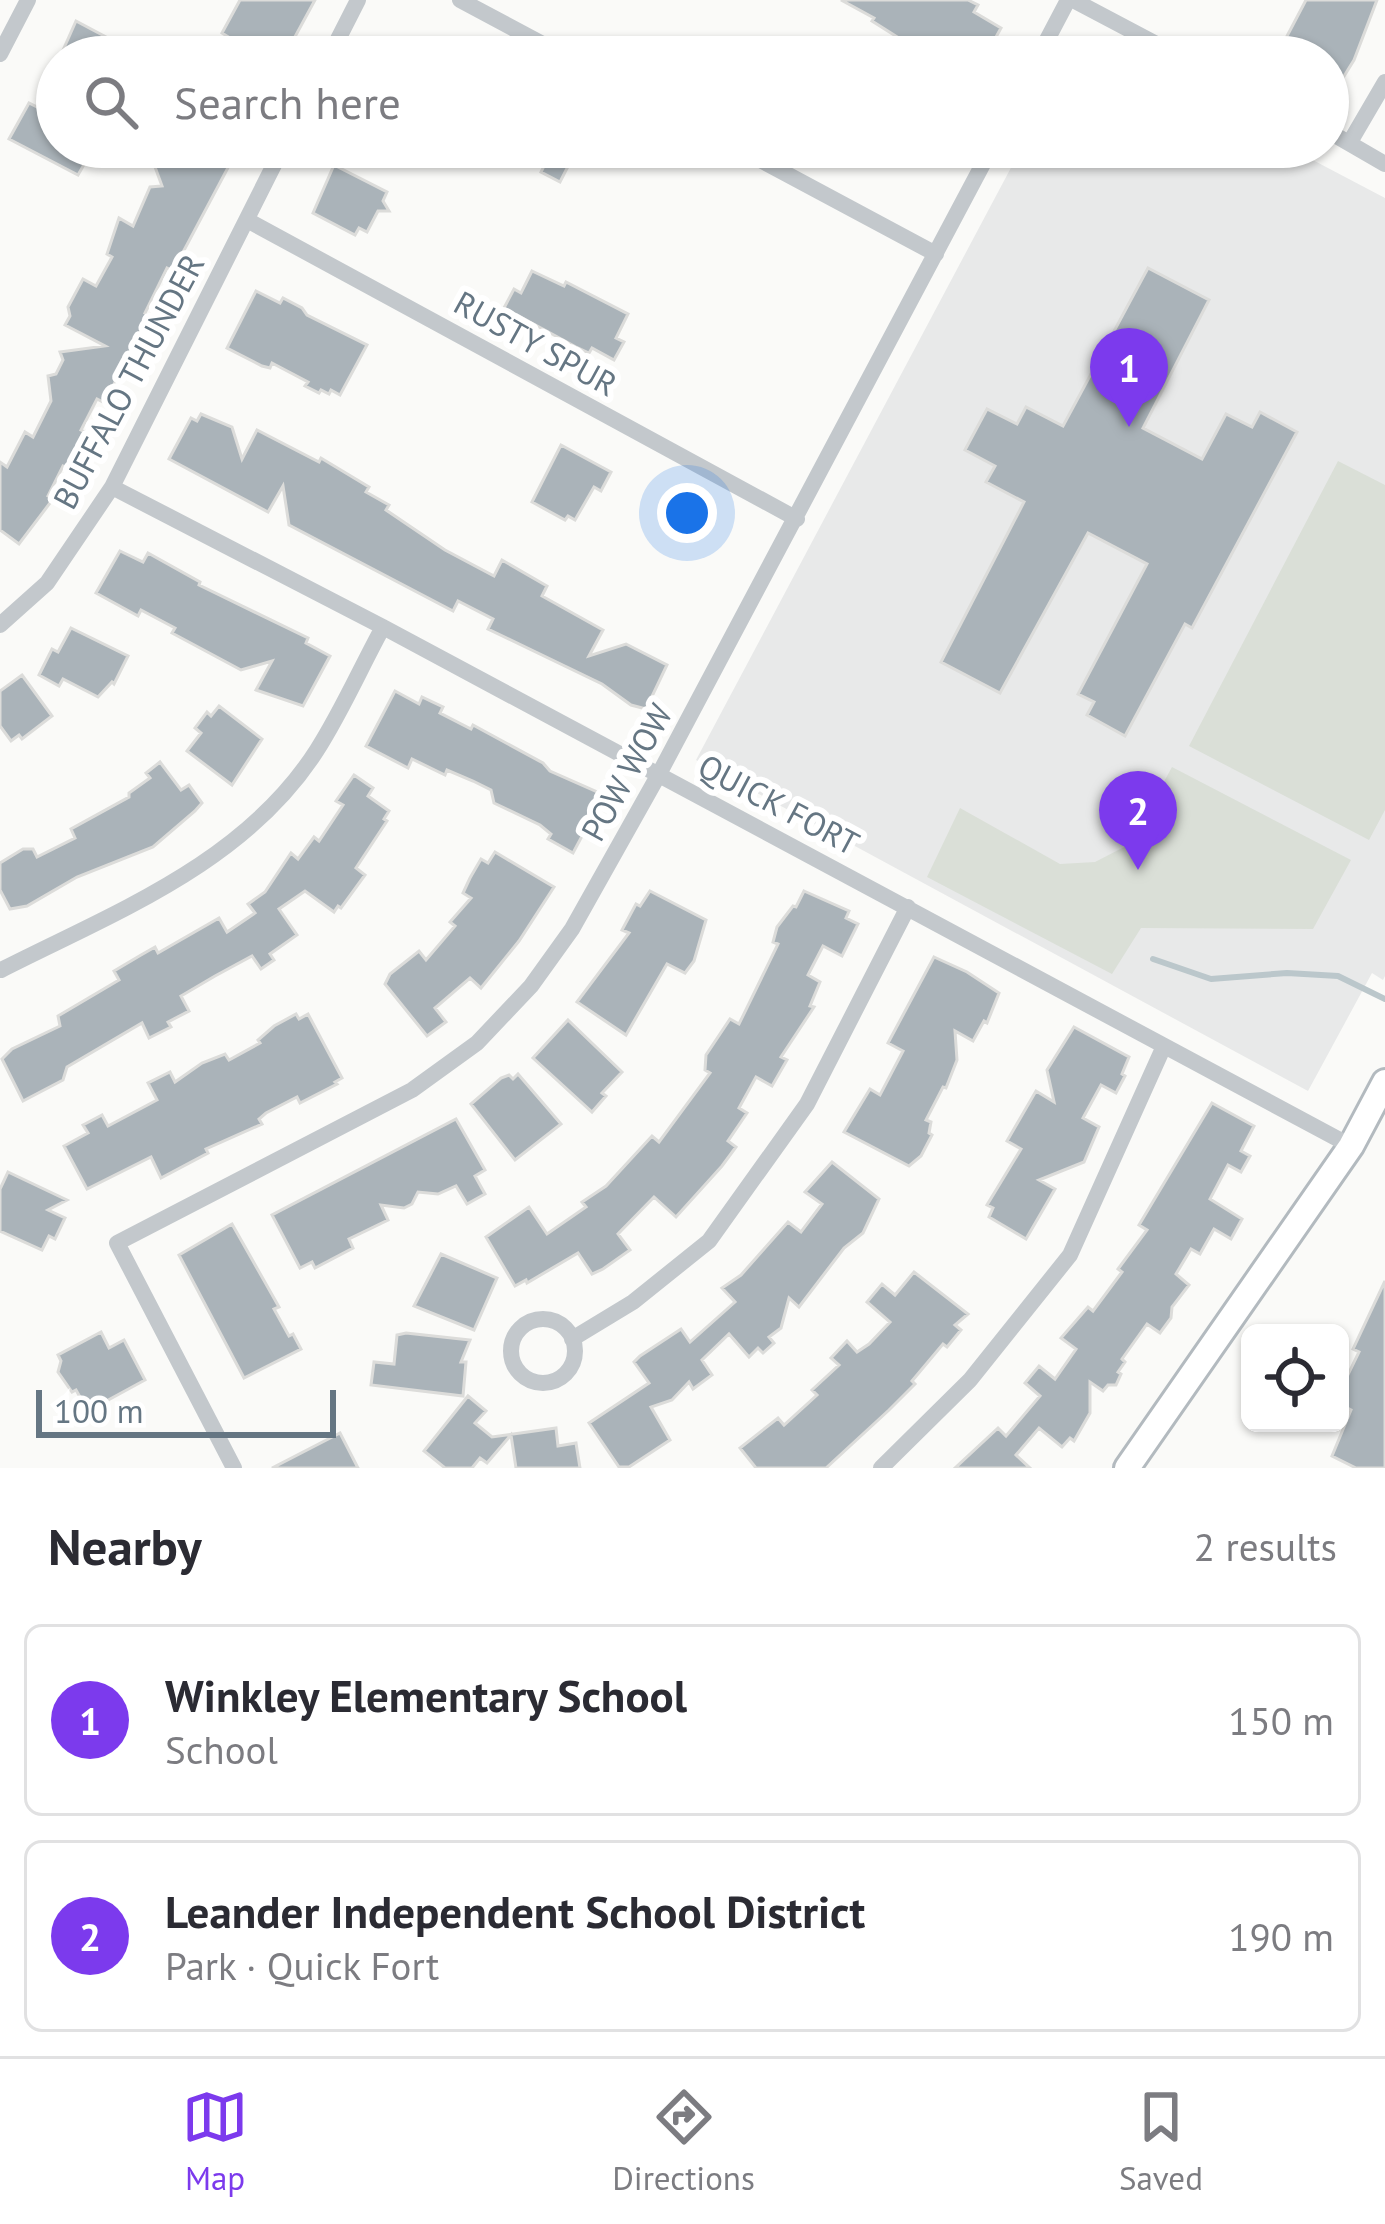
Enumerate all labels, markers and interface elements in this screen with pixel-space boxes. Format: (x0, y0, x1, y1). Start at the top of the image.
search box (36, 36, 1349, 168)
icon: search (78, 69, 144, 135)
text: Search here (174, 73, 401, 131)
street label: BUFFALO THUNDER (43, 246, 213, 516)
street label: RUSTY SPUR (447, 281, 625, 405)
pin: 1 (1090, 328, 1168, 427)
your location (657, 483, 717, 543)
street label: POW WOW (571, 695, 682, 848)
street label: QUICK FORT (691, 744, 867, 864)
pin: 2 (1099, 771, 1177, 870)
map controls (1241, 1324, 1349, 1432)
button: locate (1241, 1324, 1349, 1432)
scale bar (36, 1384, 336, 1437)
text: 100 m (54, 1389, 144, 1432)
text: Nearby (48, 1513, 202, 1579)
text: 2 results (1194, 1521, 1337, 1572)
text: Winkley Elementary School (165, 1666, 687, 1724)
text: 1 (79, 1695, 101, 1746)
text: 150 m (1228, 1695, 1334, 1746)
text: School (165, 1724, 278, 1775)
text: Leander Independent School District (165, 1882, 865, 1940)
text: 2 (79, 1911, 101, 1962)
text: 190 m (1228, 1911, 1334, 1962)
text: Park · Quick Fort (165, 1940, 439, 1991)
tab: Map (182, 2084, 248, 2199)
tab: Directions (612, 2084, 755, 2199)
tab: Saved (1119, 2084, 1203, 2199)

